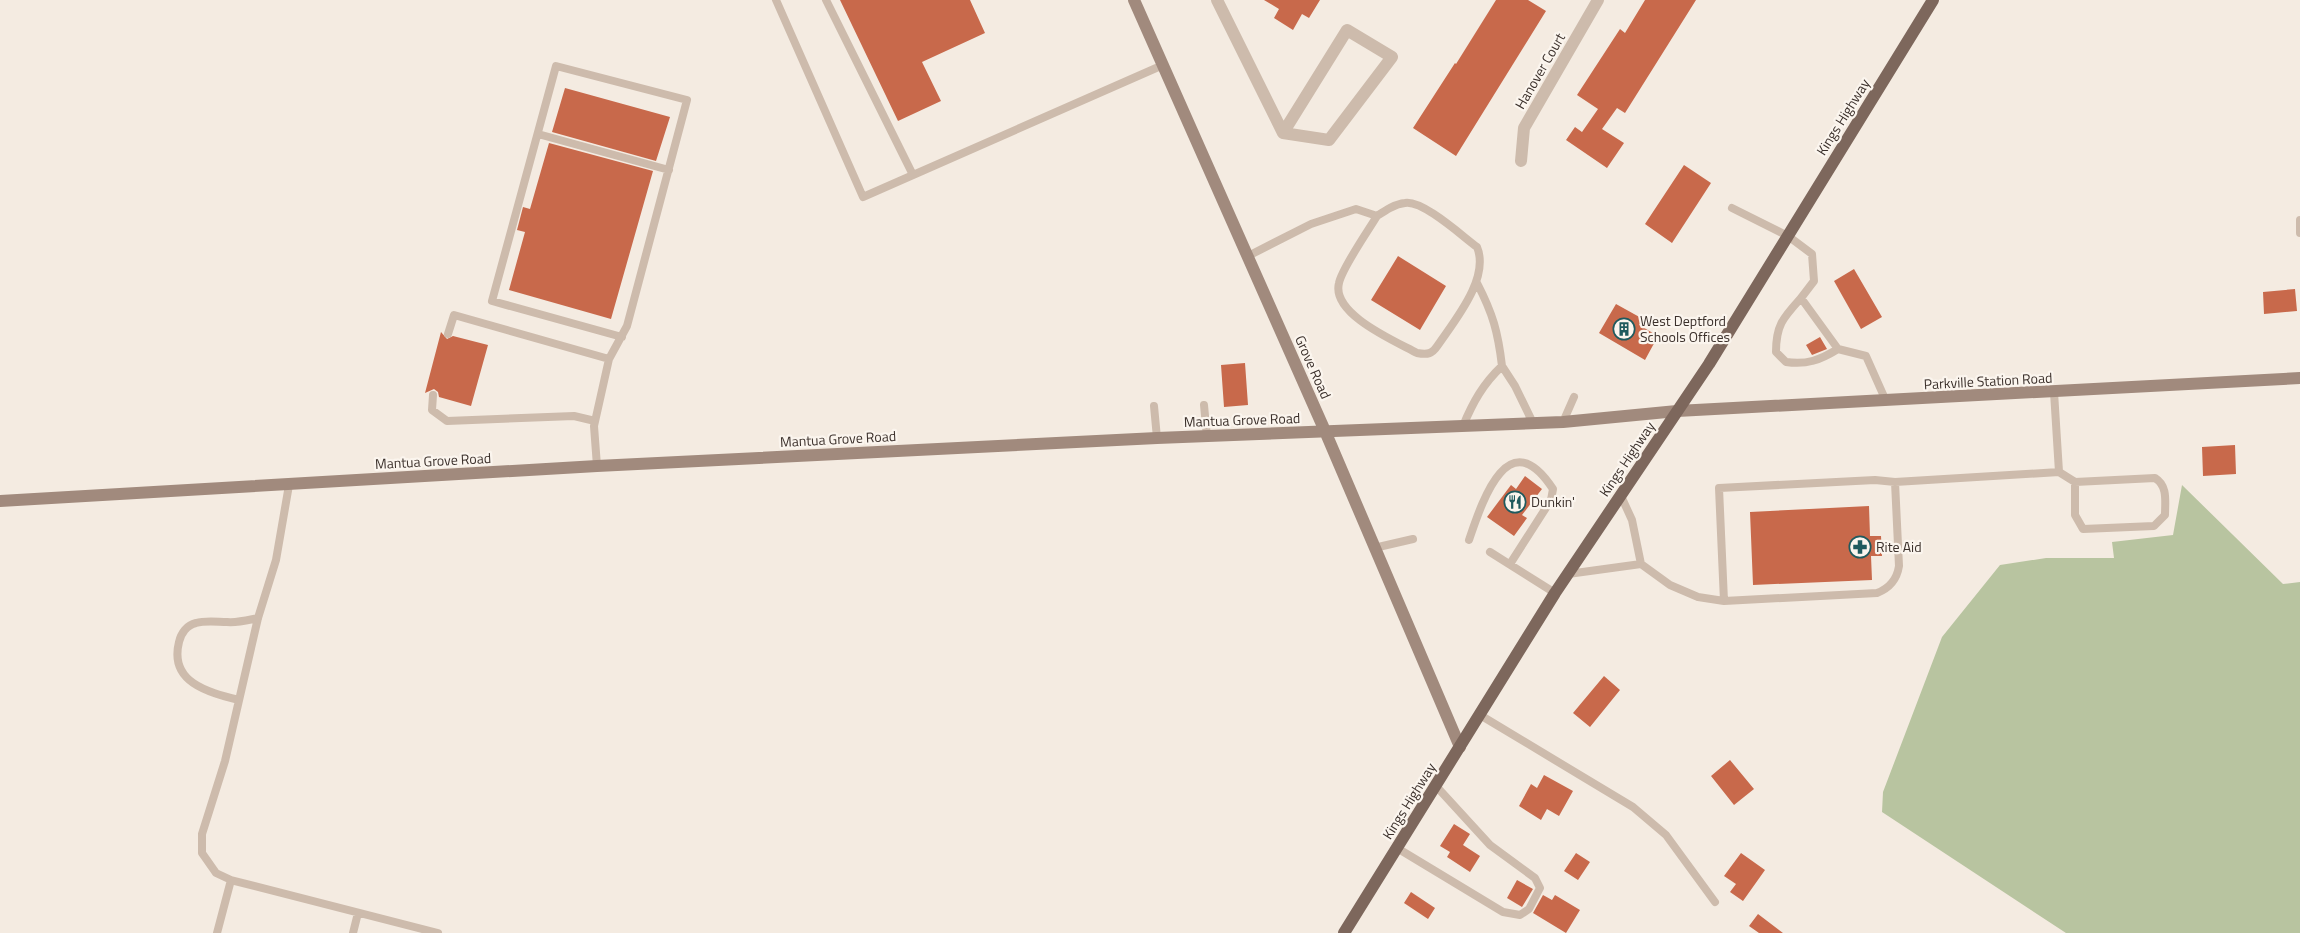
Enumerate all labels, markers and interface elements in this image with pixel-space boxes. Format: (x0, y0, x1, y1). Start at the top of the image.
street label: Hanover Court (1509, 29, 1570, 113)
street label: Kings Highway (1811, 74, 1875, 159)
place label: West Deptford Schools Offices (1640, 310, 1730, 347)
building icon: West Deptford Schools Offices (1612, 317, 1636, 341)
street label: Grove Road (1290, 332, 1337, 402)
street label: Parkville Station Road (1923, 367, 2053, 394)
street label: Mantua Grove Road (1183, 407, 1300, 432)
street label: Kings Highway (1594, 417, 1660, 501)
street label: Mantua Grove Road (779, 425, 897, 452)
street label: Mantua Grove Road (374, 447, 492, 474)
restaurant icon: Dunkin' (1503, 490, 1527, 514)
place label: Dunkin' (1531, 491, 1575, 512)
pharmacy icon: Rite Aid (1848, 535, 1872, 559)
place label: Rite Aid (1876, 536, 1922, 557)
street label: Kings Highway (1377, 758, 1441, 843)

